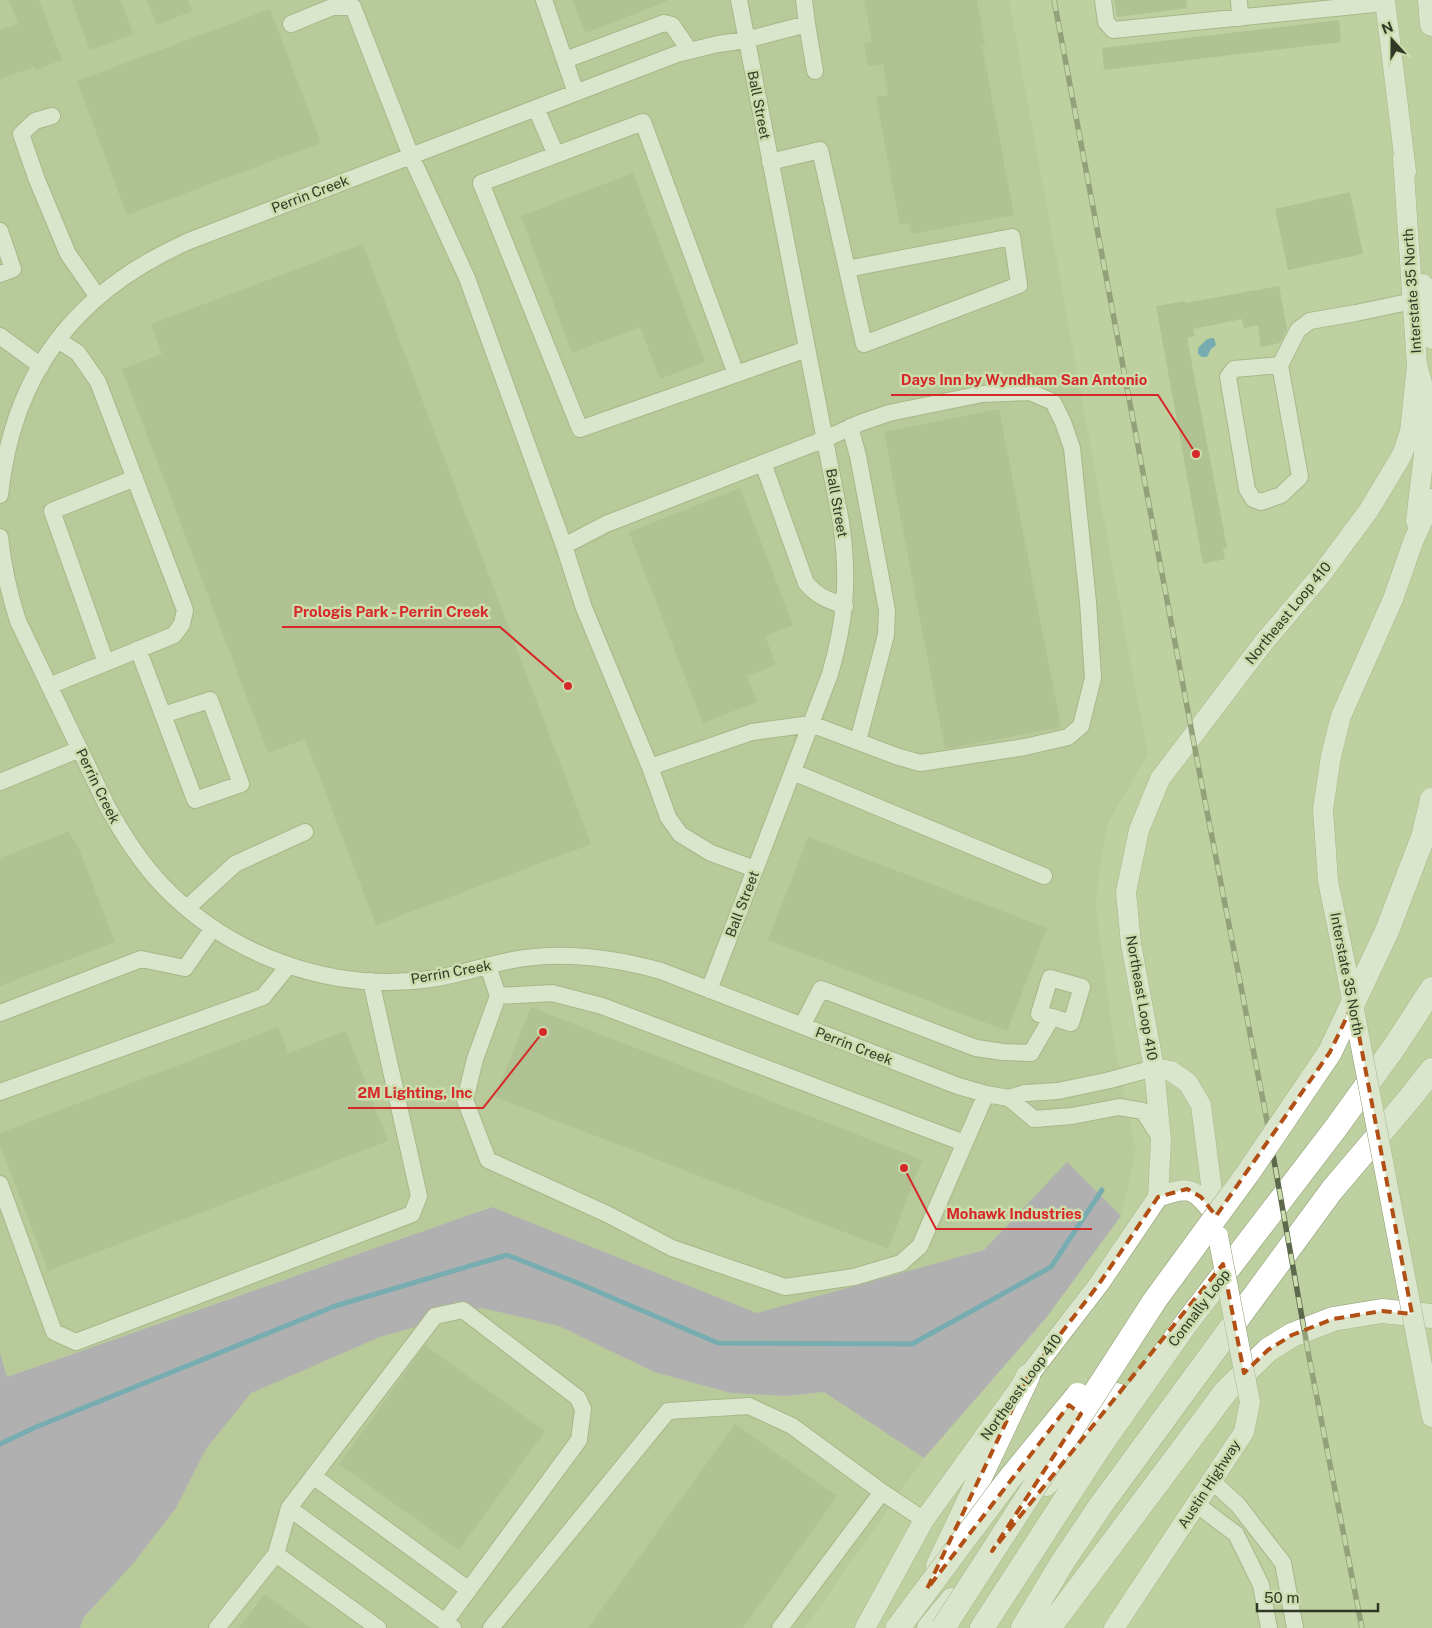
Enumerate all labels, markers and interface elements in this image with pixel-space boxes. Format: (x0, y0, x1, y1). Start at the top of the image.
north arrow (1367, 15, 1417, 65)
text: N (1379, 18, 1395, 37)
street label: Ball Street (744, 69, 774, 141)
street label: Perrin Creek (269, 172, 351, 216)
street label: Interstate 35 North (1400, 228, 1424, 354)
callout: Days Inn by Wyndham San Antonio (891, 365, 1158, 395)
text: Days Inn by Wyndham San Antonio (901, 371, 1148, 388)
street label: Ball Street (823, 467, 851, 539)
street label: Northeast Loop 410 (1242, 559, 1334, 667)
callout: Prologis Park - Perrin Creek (282, 597, 500, 627)
text: Prologis Park - Perrin Creek (293, 603, 489, 620)
street label: Perrin Creek (73, 746, 123, 826)
street label: Ball Street (722, 869, 762, 939)
street label: Interstate 35 North (1327, 911, 1367, 1037)
street label: Northeast Loop 410 (1123, 934, 1161, 1062)
street label: Perrin Creek (410, 957, 493, 987)
street label: Perrin Creek (813, 1024, 895, 1068)
callout: 2M Lighting, Inc (348, 1078, 483, 1108)
text: 2M Lighting, Inc (357, 1084, 473, 1101)
callout: Mohawk Industries (936, 1199, 1092, 1229)
text: Mohawk Industries (946, 1205, 1082, 1222)
street label: Connally Loop (1165, 1266, 1233, 1350)
street label: Northeast Loop 410 (977, 1331, 1065, 1443)
street label: Austin Highway (1175, 1437, 1244, 1531)
scale bar (1257, 1580, 1378, 1612)
text: 50 m (1264, 1589, 1299, 1606)

